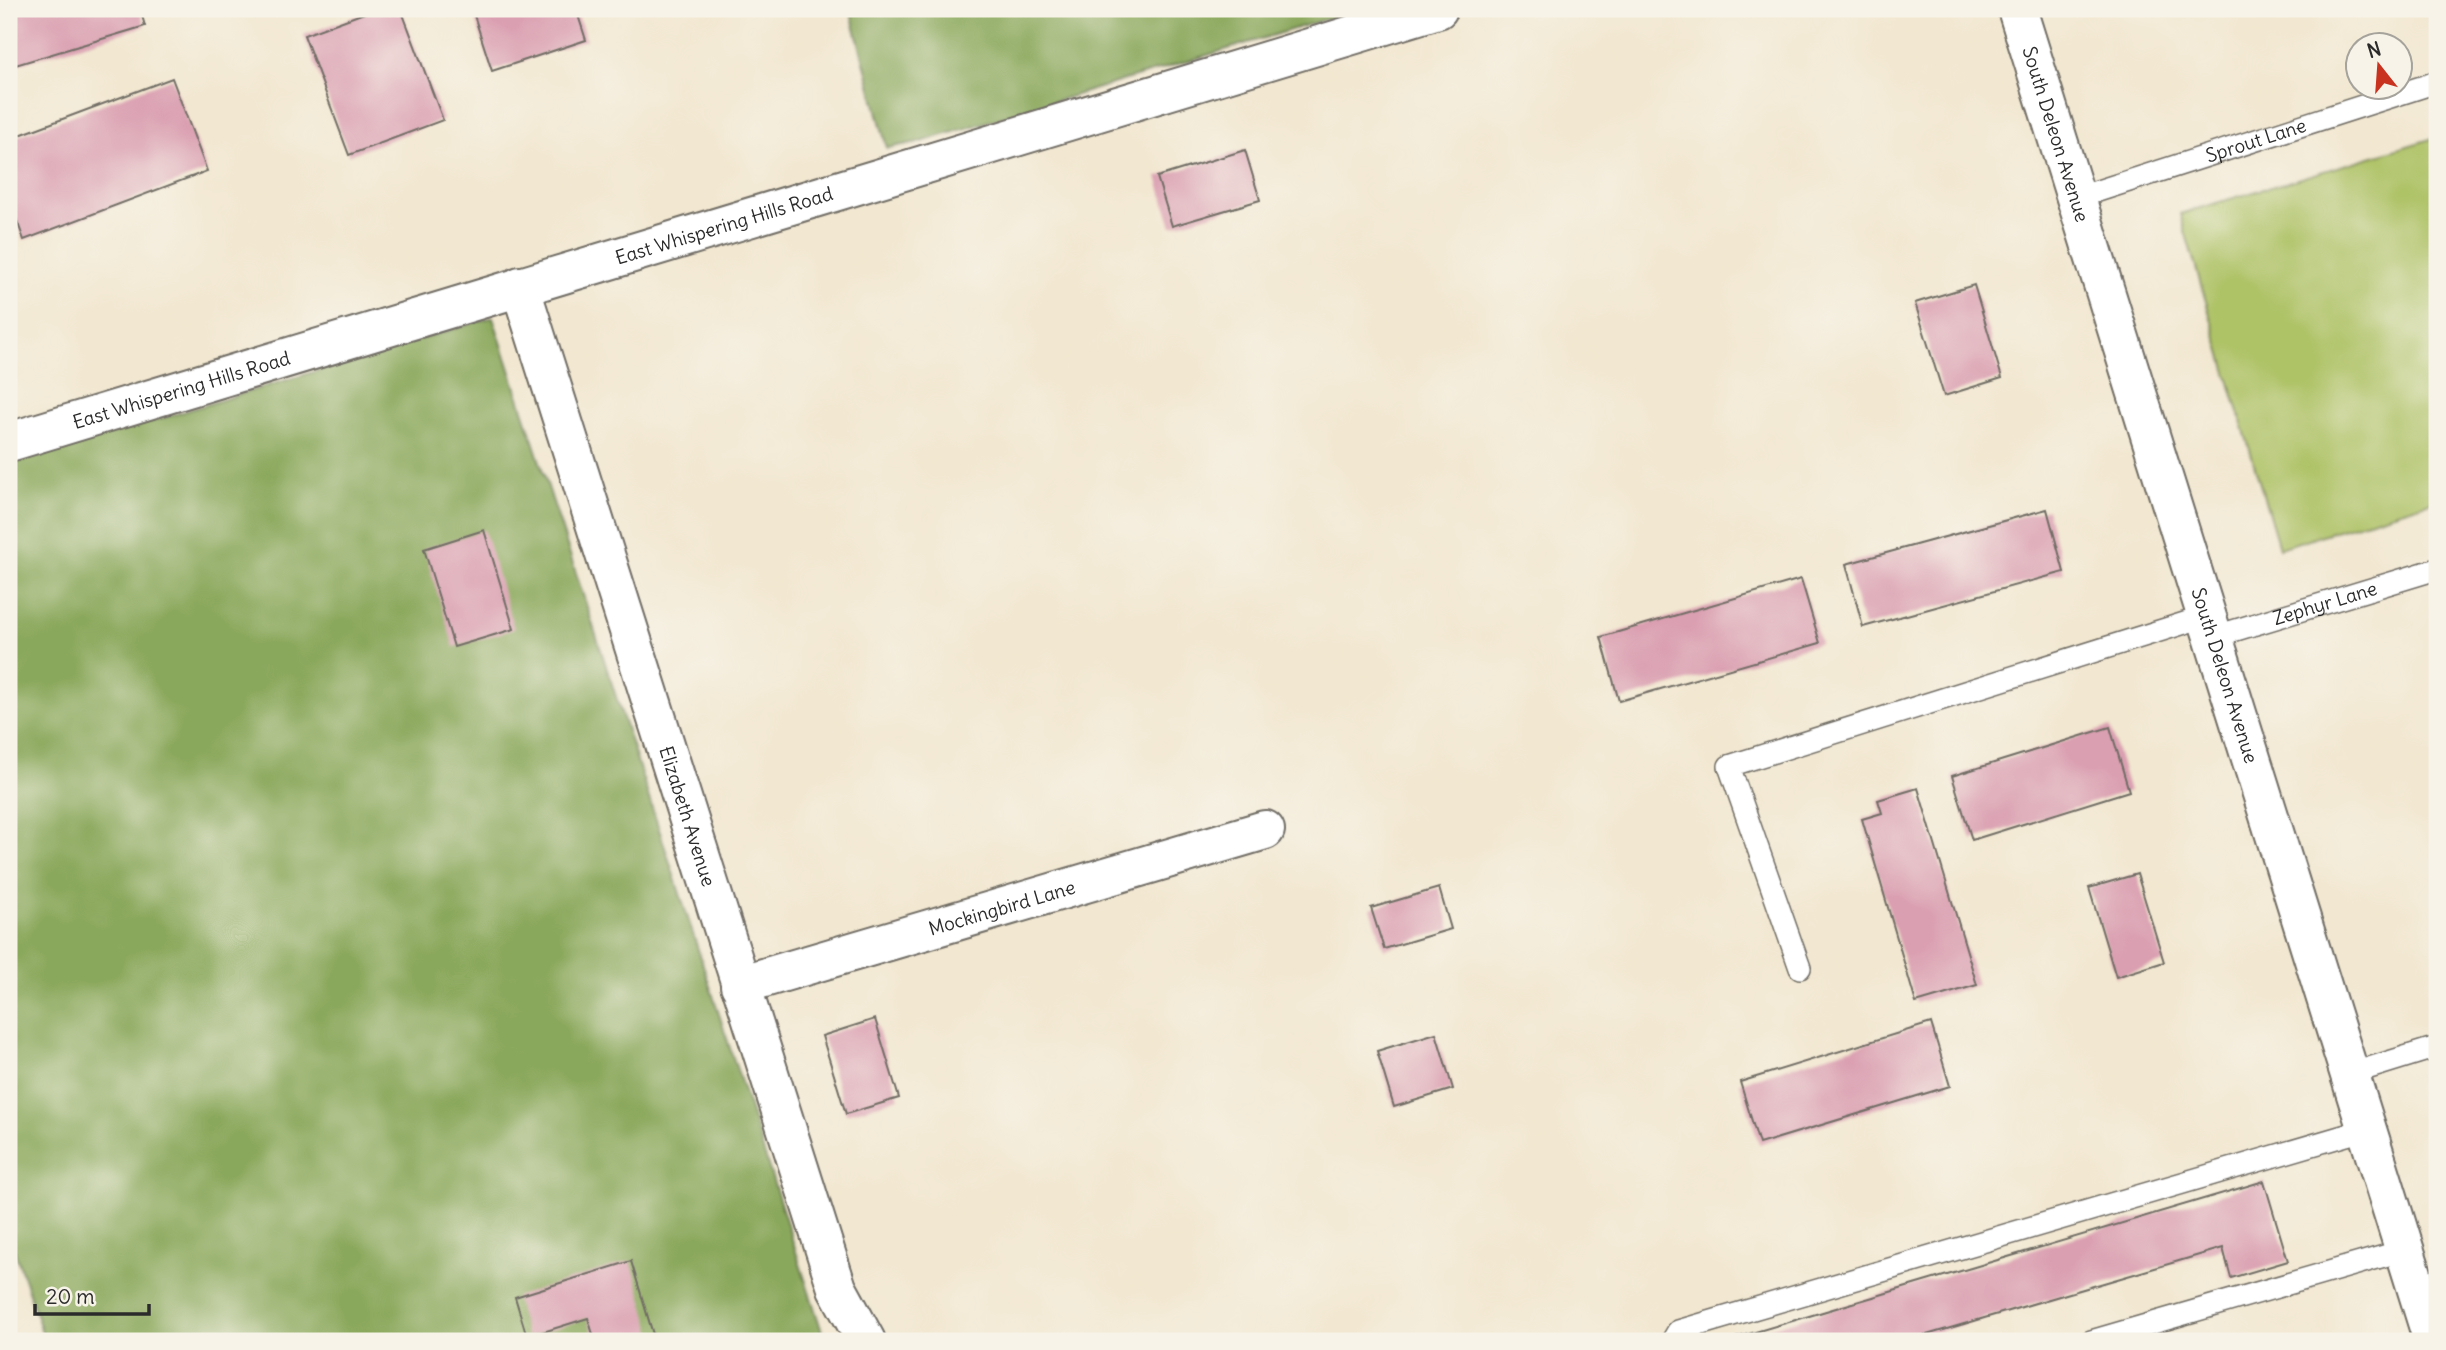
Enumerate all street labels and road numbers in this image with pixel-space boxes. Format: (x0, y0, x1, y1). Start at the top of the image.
street label: South Deleon Avenue (2017, 43, 2095, 225)
street label: Sprout Lane (2203, 113, 2309, 168)
street label: East Whispering Hills Road (612, 181, 836, 270)
street label: East Whispering Hills Road (70, 346, 293, 434)
street label: Zephyr Lane (2270, 576, 2380, 630)
street label: South Deleon Avenue (2186, 585, 2264, 766)
street label: Elizabeth Avenue (654, 743, 721, 889)
street label: Mockingbird Lane (926, 875, 1078, 941)

